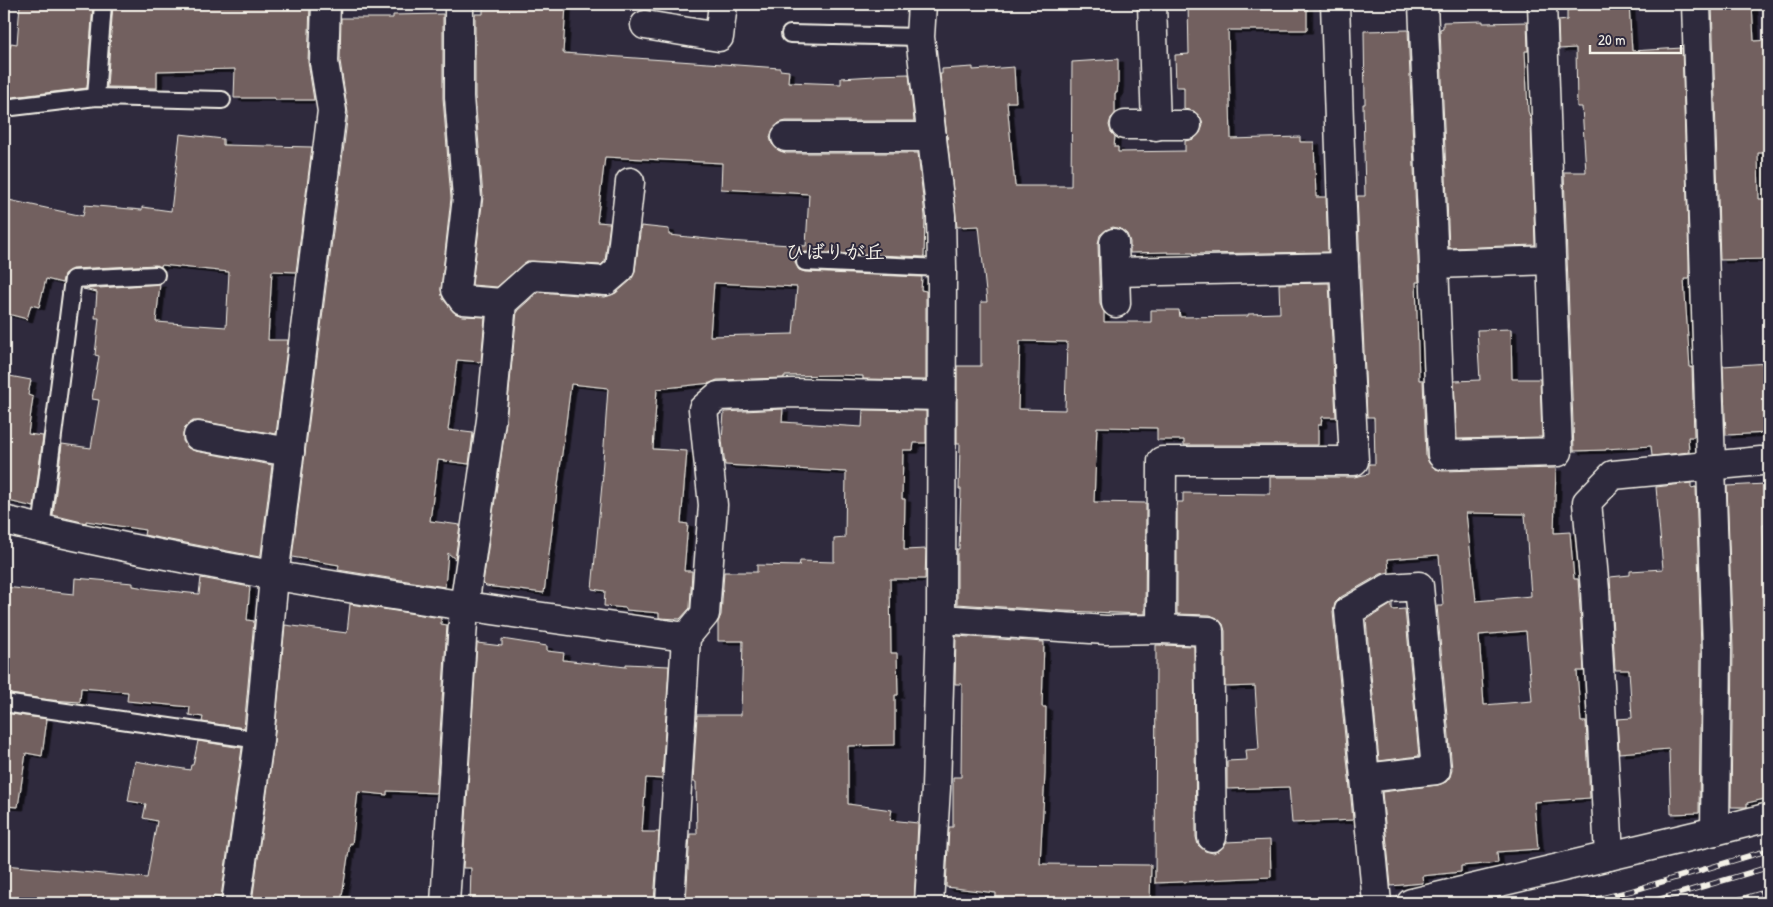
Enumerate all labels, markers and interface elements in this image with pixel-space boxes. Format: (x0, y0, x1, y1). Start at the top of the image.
scale bar (1590, 22, 1682, 54)
text: 20 m (1598, 29, 1625, 50)
district label: ひばりが丘 (785, 238, 885, 265)

